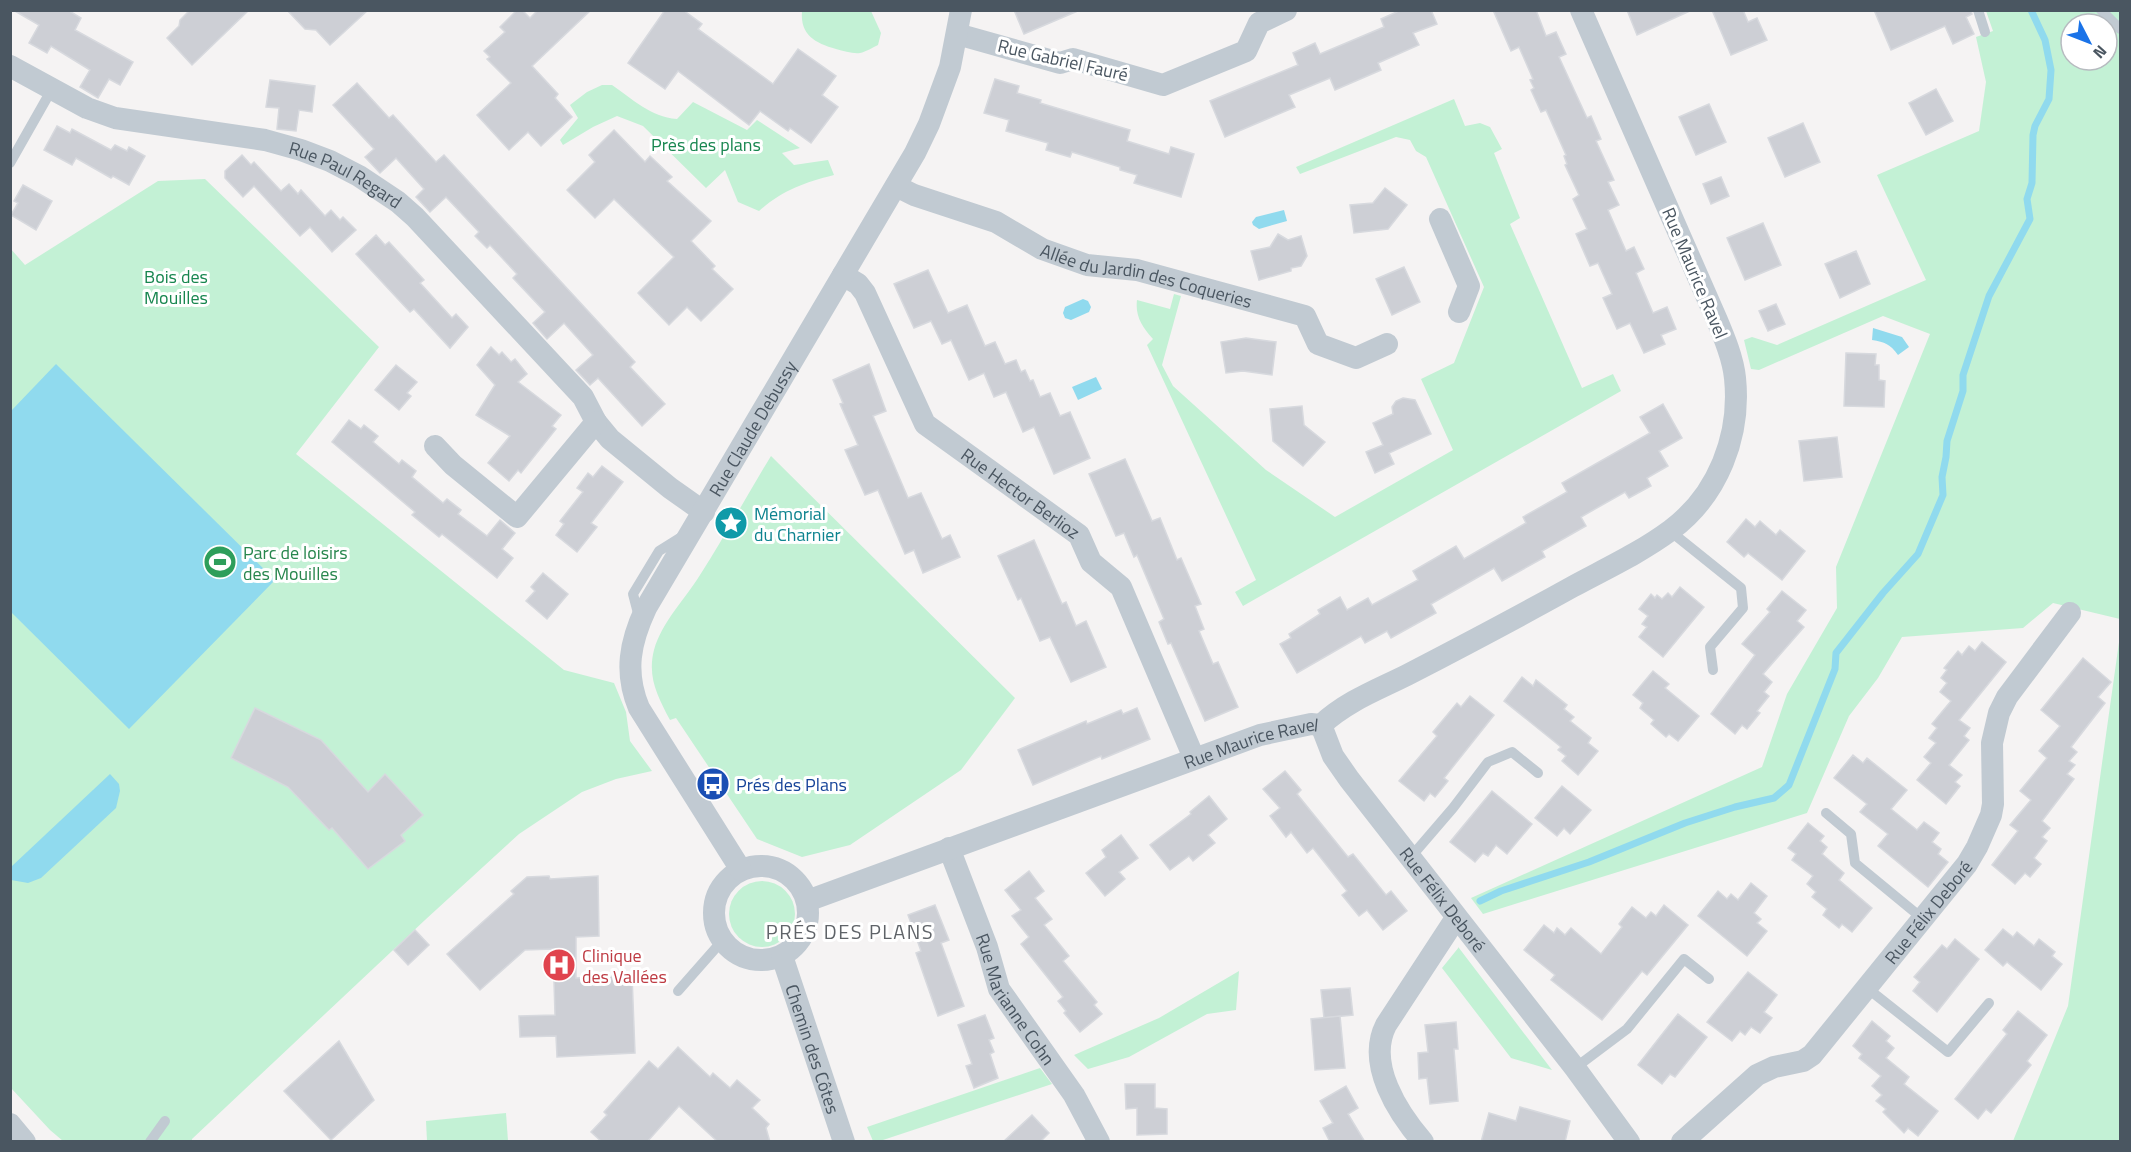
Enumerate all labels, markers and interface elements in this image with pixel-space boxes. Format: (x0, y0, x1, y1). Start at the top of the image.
north arrow (2059, 12, 2119, 72)
street label: Rue Gabriel Fauré (995, 32, 1131, 88)
text: N (2088, 40, 2113, 64)
park label: Près des plans (651, 131, 761, 158)
street label: Rue Paul Regard (286, 134, 408, 215)
street label: Rue Maurice Ravel (1655, 203, 1735, 343)
street label: Allée du Jardin des Coqueries (1037, 236, 1255, 314)
park label: Bois des Mouilles (144, 263, 208, 311)
street label: Rue Claude Debussy (702, 355, 803, 501)
street label: Rue Hector Berlioz (956, 441, 1086, 545)
place label: Mémorial du Charnier (754, 500, 841, 548)
place icon: Mémorial du Charnier (713, 505, 749, 541)
place label: Parc de loisirs des Mouilles (243, 539, 348, 587)
sports icon: Parc de loisirs des Mouilles (202, 544, 238, 580)
street label: Rue Maurice Ravel (1180, 710, 1320, 775)
bus stop icon: Prés des Plans (695, 766, 731, 802)
place label: Prés des Plans (736, 771, 847, 798)
street label: Rue Félix Deboré (1393, 841, 1493, 958)
street label: Rue Félix Deboré (1878, 854, 1979, 970)
district label: PRÉS DES PLANS (766, 916, 934, 947)
street label: Rue Marianne Cohn (969, 929, 1062, 1070)
place label: Clinique des Vallées (582, 942, 667, 990)
hospital icon: Clinique des Vallées (541, 947, 577, 983)
street label: Chemin des Côtes (779, 981, 847, 1117)

